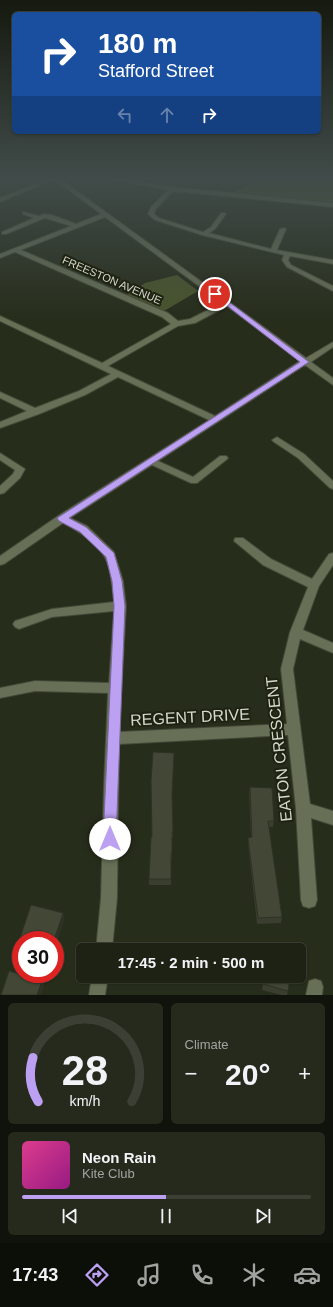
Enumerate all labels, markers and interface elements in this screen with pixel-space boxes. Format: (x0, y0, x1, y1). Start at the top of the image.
icon: right (32, 28, 84, 80)
text: 180 m (98, 28, 177, 59)
text: Stafford Street (98, 61, 214, 81)
icon: left (114, 104, 136, 126)
icon: ahead (156, 104, 178, 126)
icon: right (198, 104, 220, 126)
street label: FREESTON AVENUE (61, 254, 163, 306)
pin (198, 277, 232, 311)
icon: arrive (204, 283, 226, 305)
street label: EATON CRESCENT (263, 675, 295, 823)
street label: REGENT DRIVE (130, 705, 250, 729)
position arrow (89, 818, 131, 860)
speed limit sign: 30 (12, 931, 64, 983)
text: 17:45 · 2 min · 500 m (118, 954, 264, 971)
text: Climate (185, 1037, 229, 1052)
text: 28 (62, 1046, 108, 1093)
text: 20° (225, 1058, 270, 1091)
text: − (185, 1061, 197, 1086)
text: + (298, 1061, 311, 1086)
text: km/h (70, 1092, 101, 1108)
text: Neon Rain (82, 1149, 156, 1166)
text: Kite Club (82, 1166, 135, 1181)
icon: previous (59, 1205, 81, 1227)
icon: pause (155, 1205, 177, 1227)
icon: next (252, 1205, 274, 1227)
icon: directions (83, 1261, 111, 1289)
icon: music (135, 1261, 163, 1289)
icon: phone (188, 1261, 216, 1289)
icon: climate (240, 1261, 268, 1289)
icon: car (293, 1261, 321, 1289)
text: 17:43 (12, 1265, 58, 1285)

